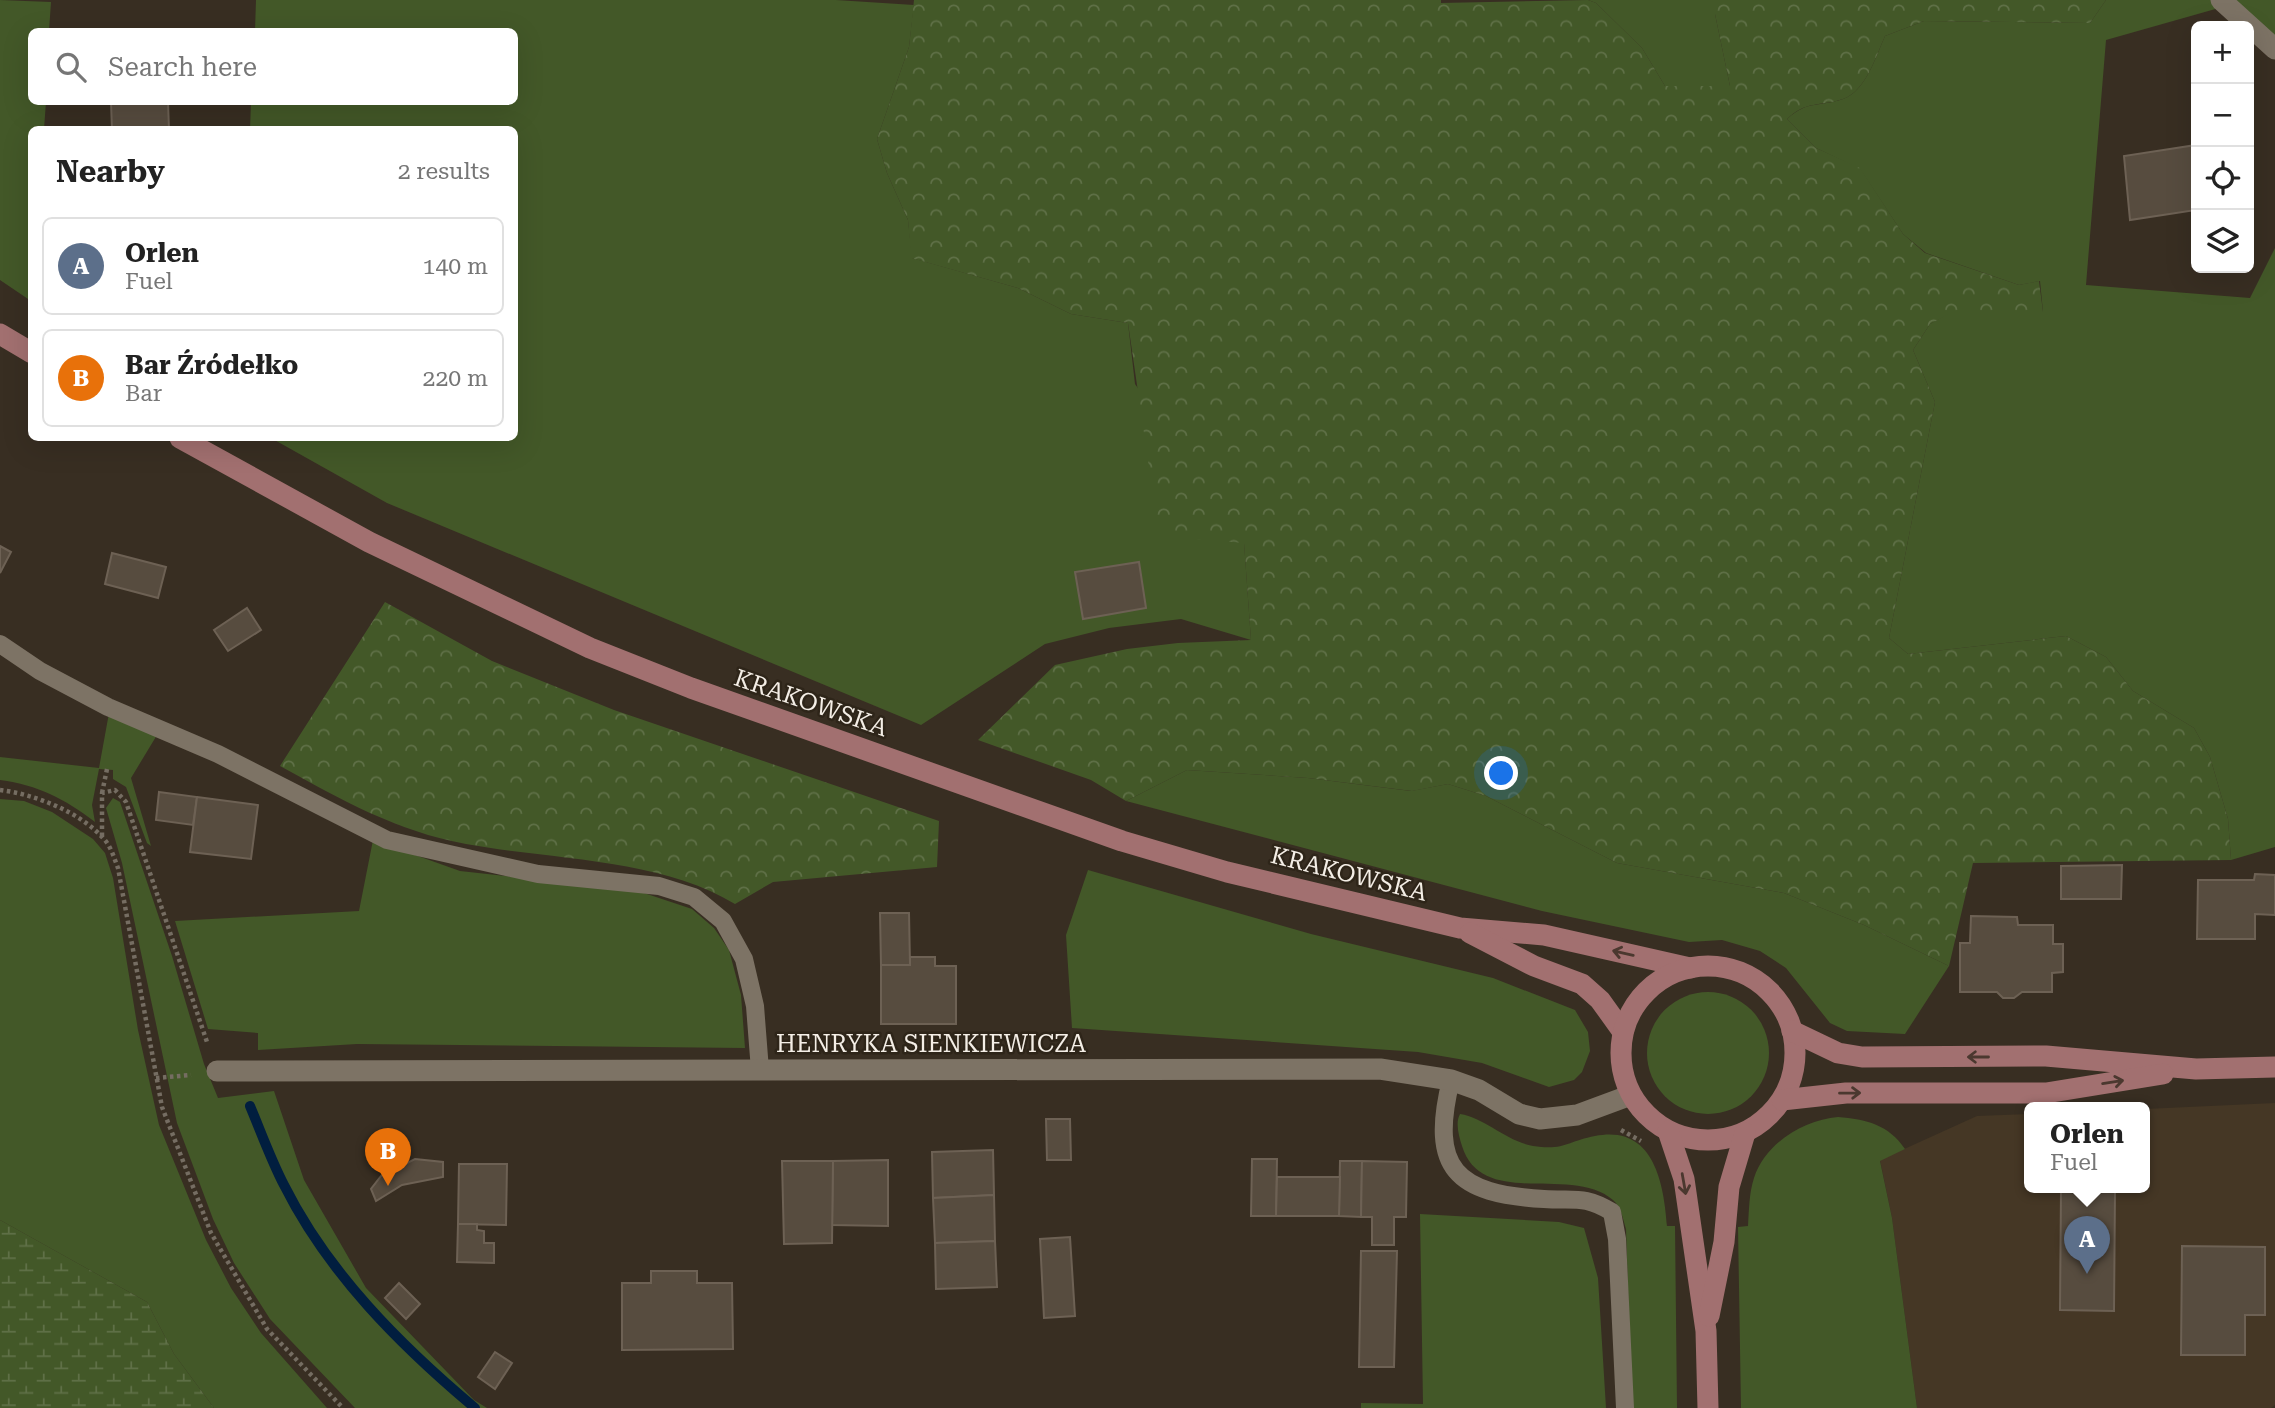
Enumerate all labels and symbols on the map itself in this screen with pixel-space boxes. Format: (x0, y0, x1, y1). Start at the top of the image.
street label: KRAKOWSKA (731, 664, 892, 742)
your location (1484, 756, 1518, 790)
street label: KRAKOWSKA (1268, 841, 1430, 907)
one-way arrow (1612, 945, 1635, 959)
street label: HENRYKA SIENKIEWICZA (776, 1030, 1086, 1058)
one-way arrow (1967, 1050, 1990, 1064)
one-way arrow (2101, 1075, 2124, 1088)
one-way arrow (1838, 1086, 1861, 1100)
pin: B (365, 1128, 411, 1186)
one-way arrow (1678, 1172, 1691, 1195)
pin: A (2064, 1216, 2110, 1274)

